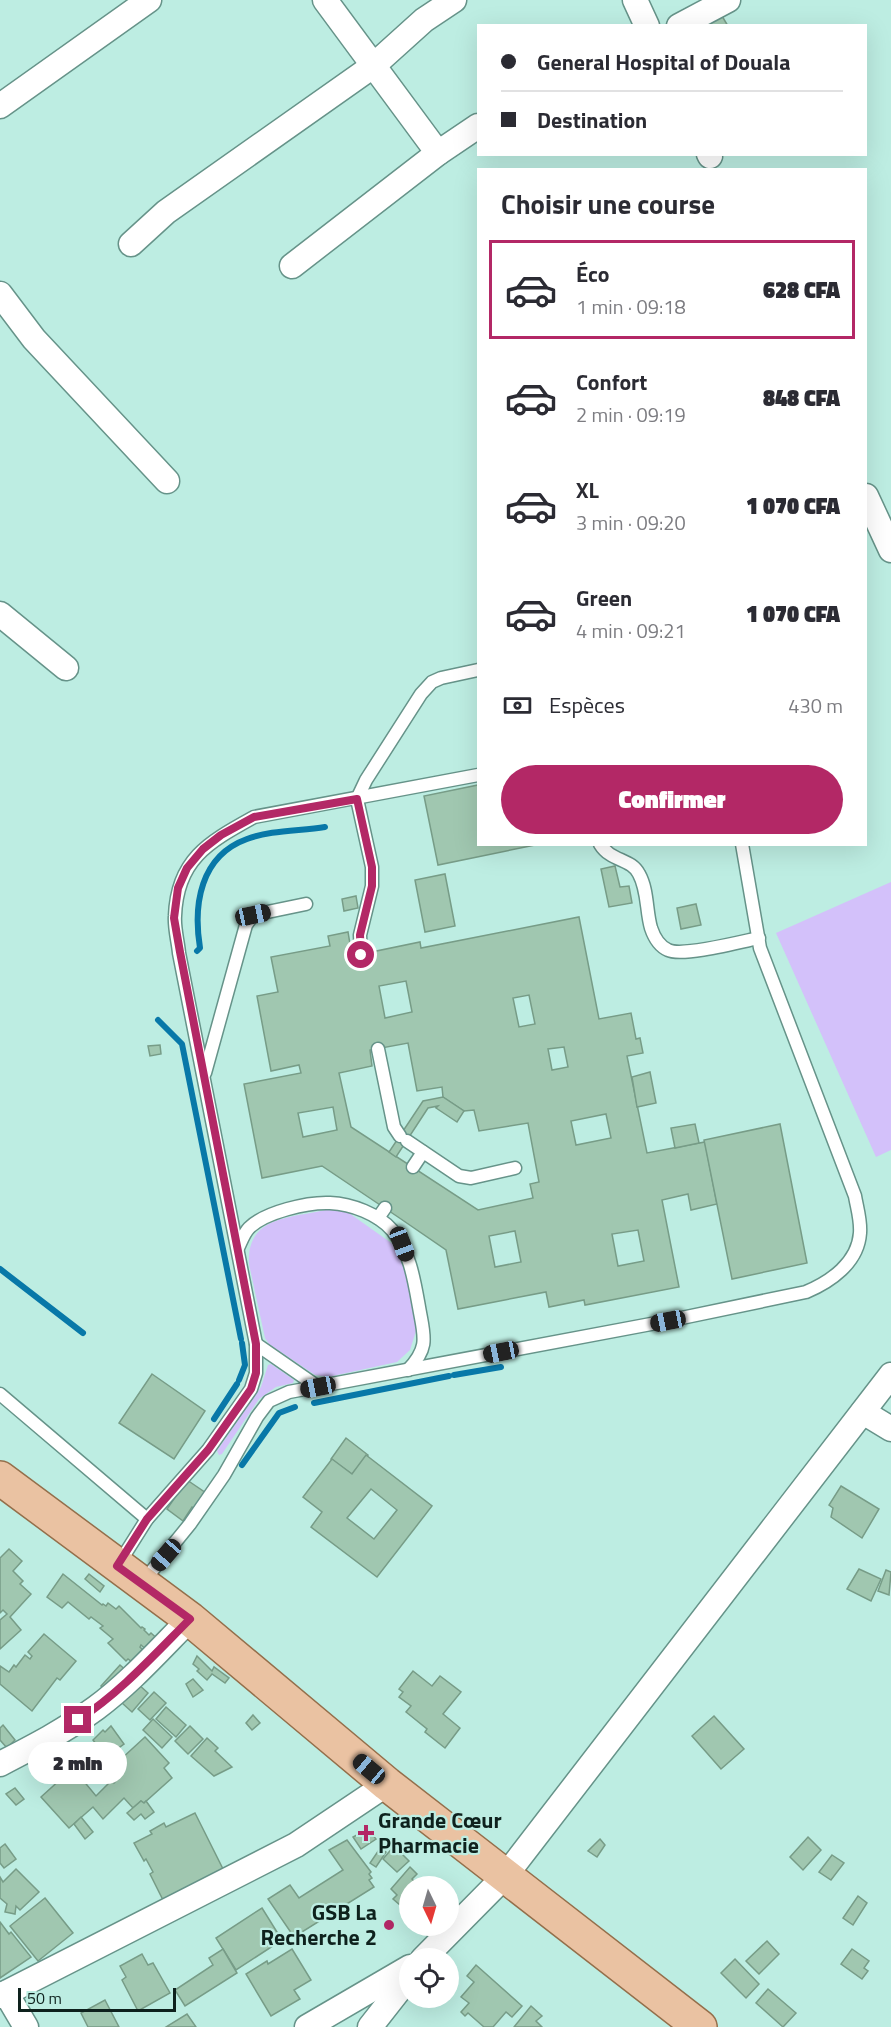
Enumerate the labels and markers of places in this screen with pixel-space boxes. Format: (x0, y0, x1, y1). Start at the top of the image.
place label: Grande Cœur Pharmacie (378, 1803, 502, 1862)
marker: Grande Cœur Pharmacie (359, 1826, 373, 1840)
place label: GSB La Recherche 2 (261, 1895, 377, 1954)
marker: GSB La Recherche 2 (382, 1918, 396, 1932)

